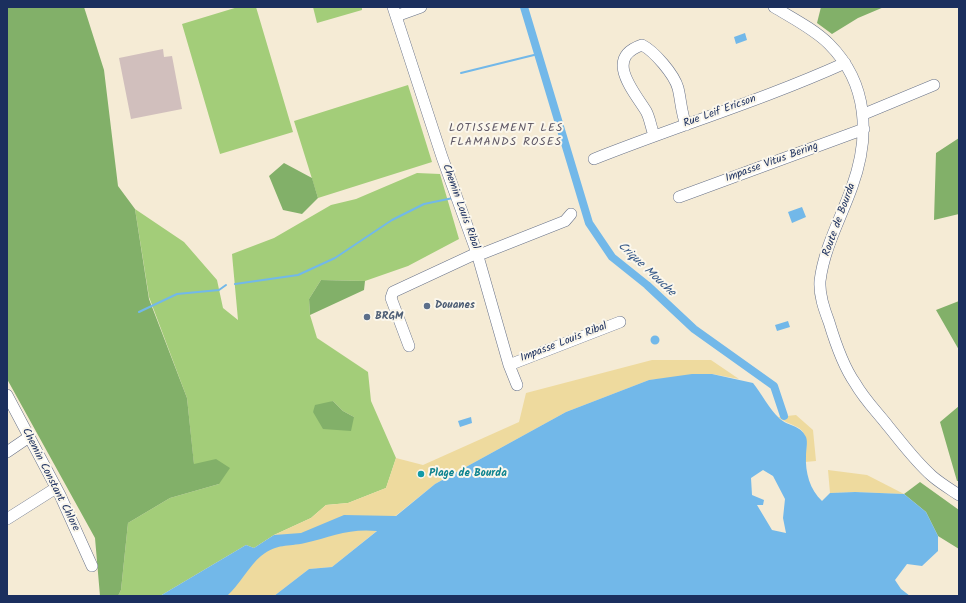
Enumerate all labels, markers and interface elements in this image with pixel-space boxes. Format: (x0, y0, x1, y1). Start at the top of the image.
street label: Rue Leif Ericson (682, 93, 758, 131)
district label: LOTISSEMENT LES FLAMANDS ROSES (449, 122, 563, 150)
street label: Impasse Vitus Bering (724, 140, 820, 186)
street label: Chemin Louis Ribal (438, 163, 482, 251)
street label: Route de Bourda (821, 182, 859, 258)
water label: Crique Mouche (614, 240, 678, 300)
place label: Douanes (435, 299, 475, 313)
marker: Douanes (422, 301, 432, 311)
place label: BRGM (375, 310, 403, 324)
marker: BRGM (362, 312, 372, 322)
street label: Impasse Louis Ribal (519, 320, 609, 366)
street label: Chemin Constant Chlore (18, 426, 82, 534)
place label: Plage de Bourda (429, 467, 507, 481)
marker: Plage de Bourda (416, 469, 426, 479)

